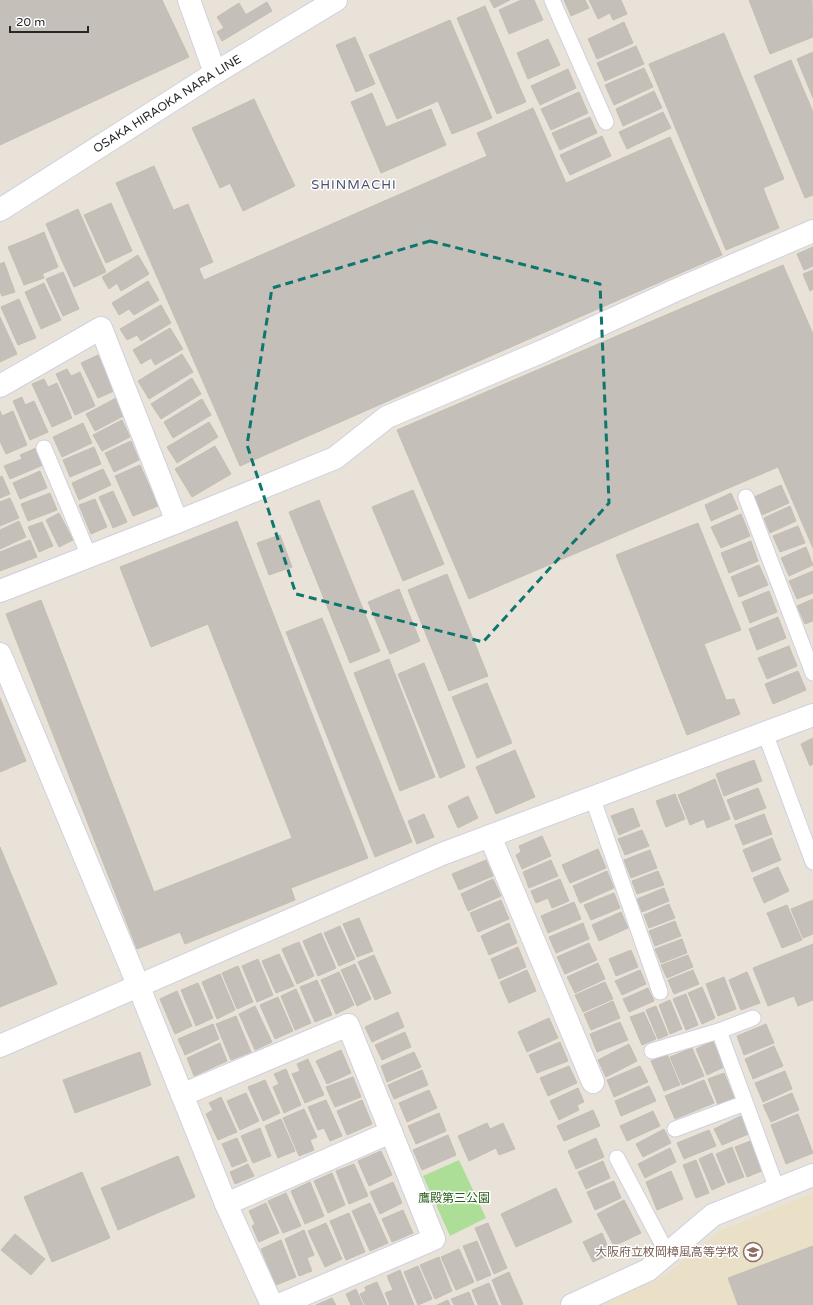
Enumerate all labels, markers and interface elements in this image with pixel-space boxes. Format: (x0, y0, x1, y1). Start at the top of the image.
scale bar (10, 8, 88, 34)
text: 20 m (16, 15, 45, 29)
street label: OSAKA HIRAOKA NARA LINE (91, 52, 244, 156)
district label: SHINMACHI (311, 177, 397, 193)
park label: 鷹殿第三公園 (418, 1191, 490, 1205)
school or university icon: 大阪府立枚岡樟風高等学校 (742, 1241, 764, 1263)
place label: 大阪府立枚岡樟風高等学校 (595, 1245, 739, 1259)

